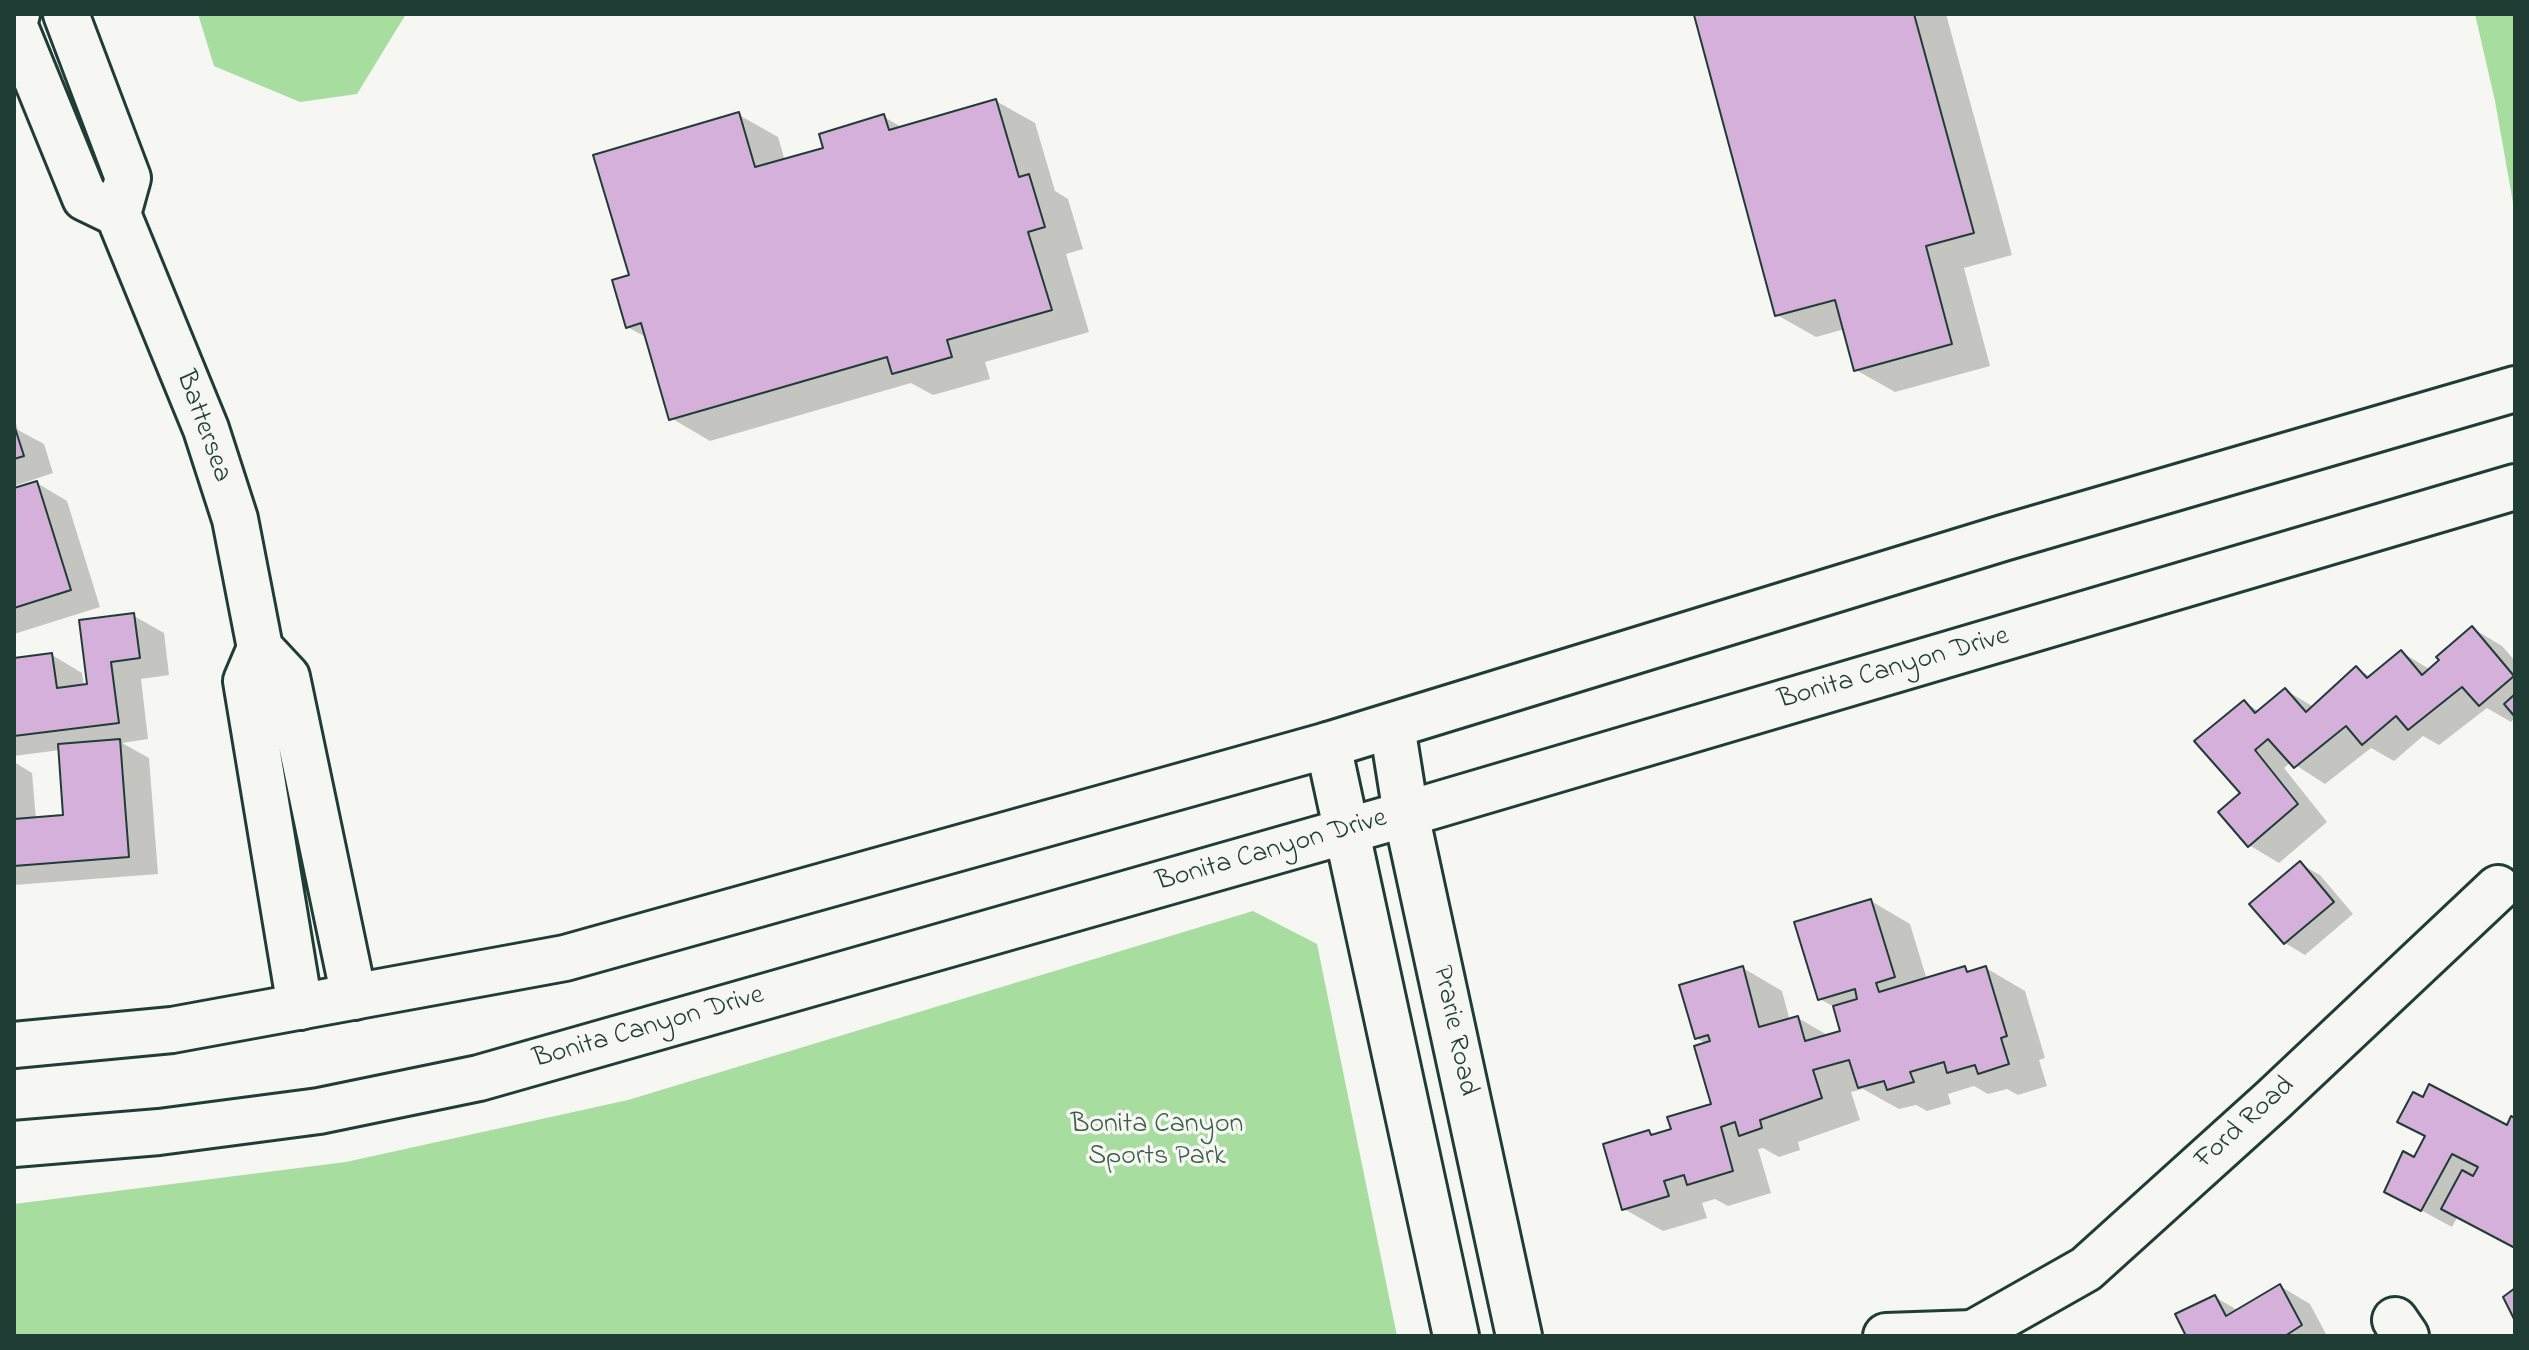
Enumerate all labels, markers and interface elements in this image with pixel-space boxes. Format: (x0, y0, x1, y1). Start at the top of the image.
street label: Battersea (166, 367, 238, 487)
street label: Bonita Canyon Drive (1775, 621, 2013, 719)
street label: Bonita Canyon Drive (1153, 803, 1391, 901)
street label: Prarie Road (1423, 963, 1483, 1099)
street label: Bonita Canyon Drive (530, 980, 768, 1078)
street label: Ford Road (2189, 1071, 2303, 1177)
park label: Bonita Canyon Sports Park (1071, 1109, 1243, 1175)

